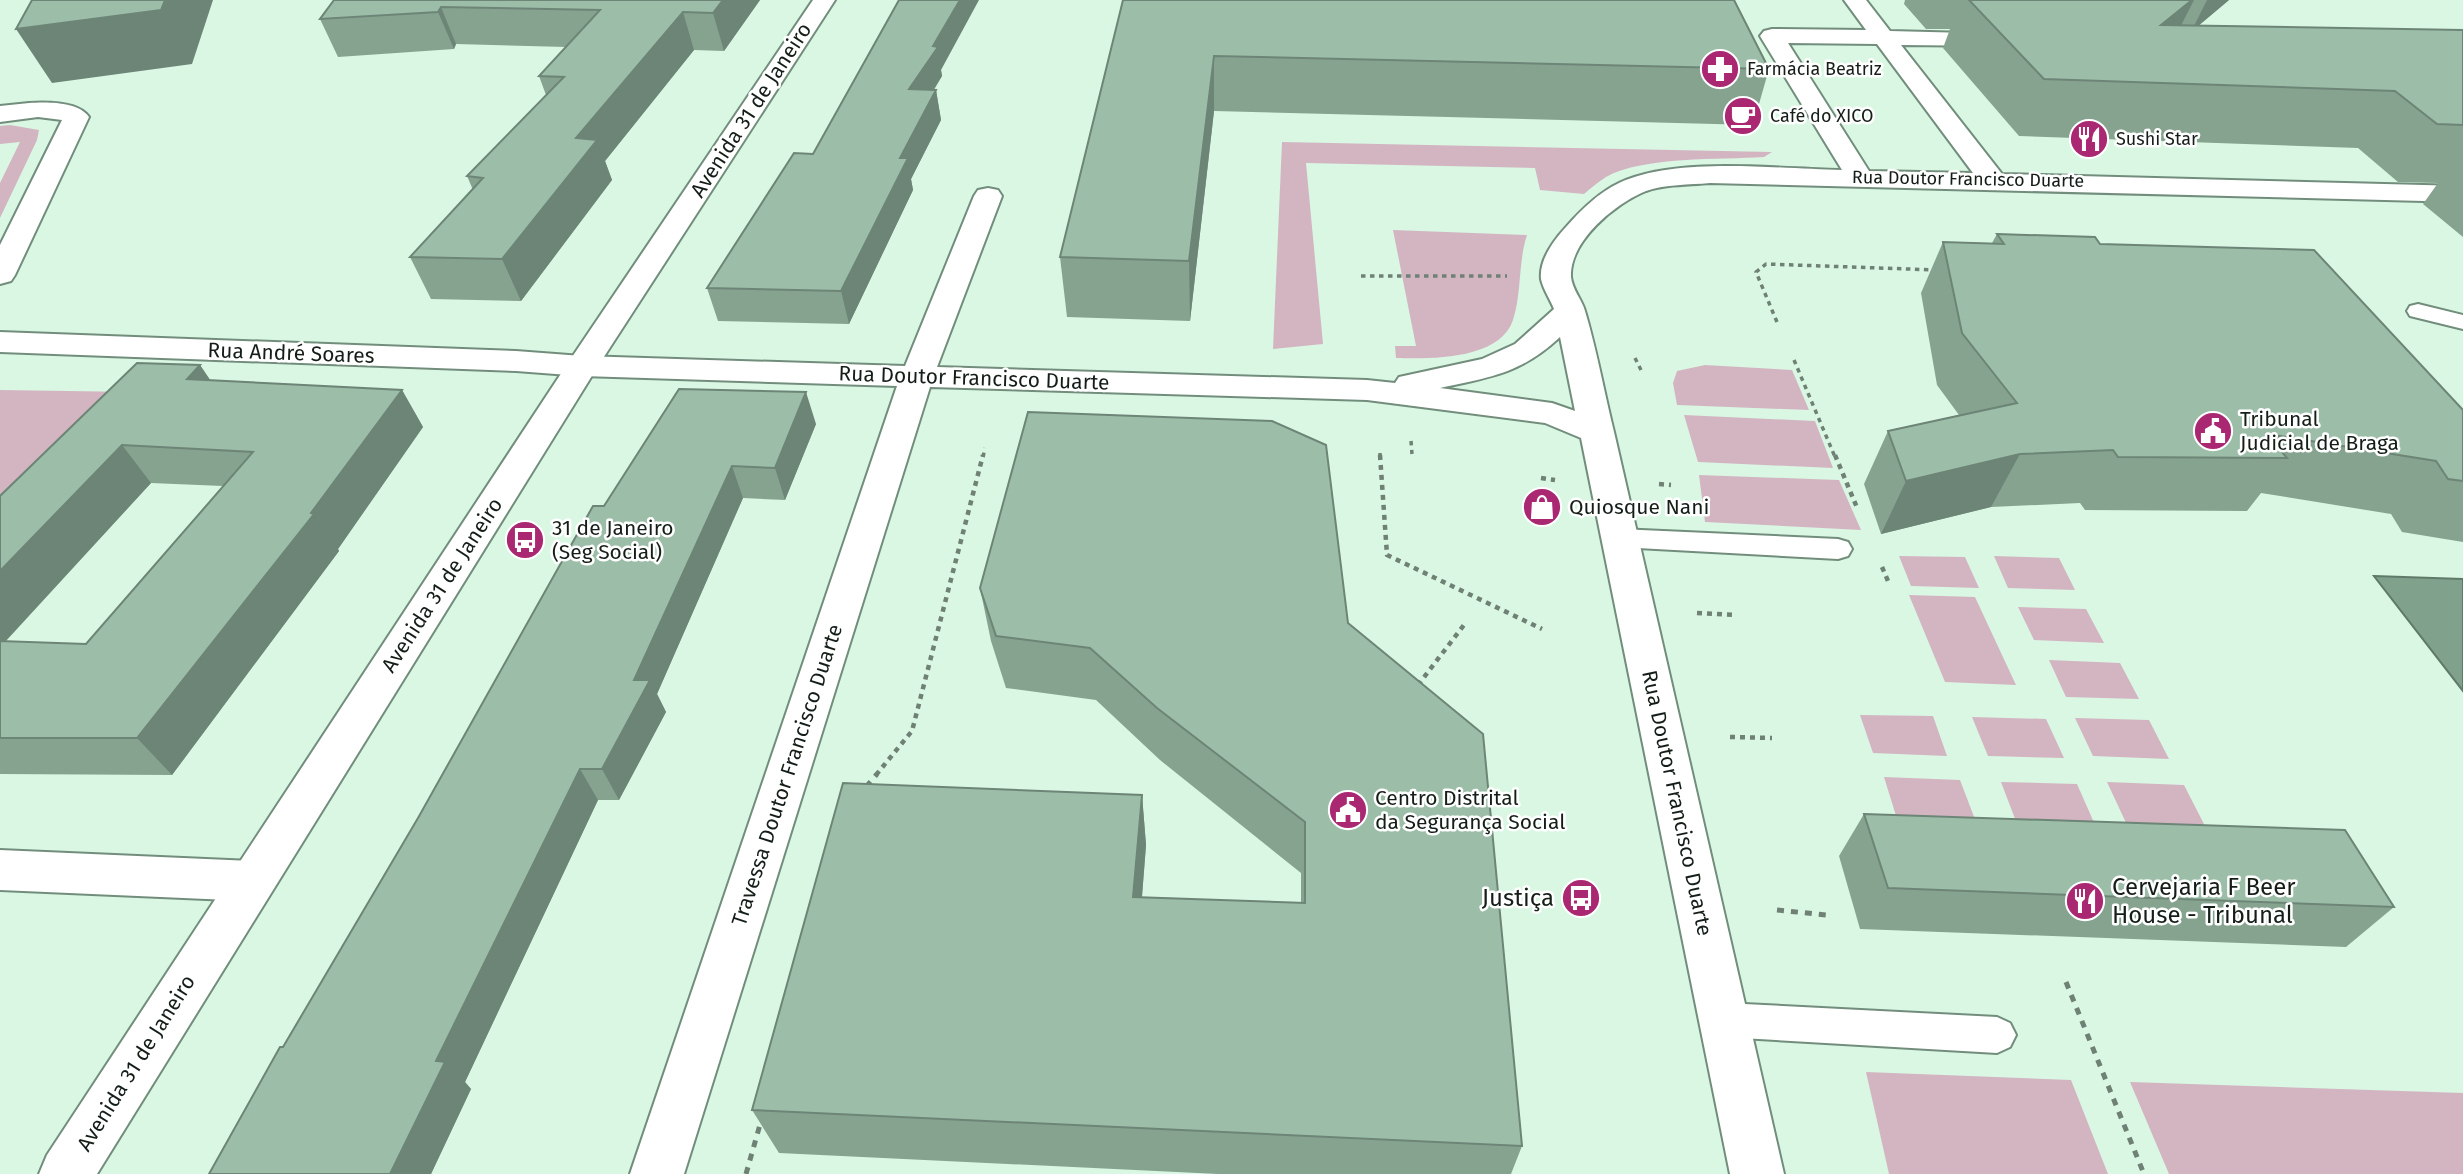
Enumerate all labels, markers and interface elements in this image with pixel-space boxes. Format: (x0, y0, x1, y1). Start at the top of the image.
street label: Avenida 31 de Janeiro (685, 18, 817, 202)
pharmacy icon: Farmácia Beatriz (1699, 48, 1741, 90)
place label: Farmácia Beatriz (1747, 58, 1882, 80)
cafe icon: Café do XICO (1722, 95, 1764, 137)
place label: Café do XICO (1770, 105, 1873, 127)
restaurant icon: Sushi Star (2068, 118, 2110, 160)
place label: Sushi Star (2116, 128, 2198, 150)
street label: Rua Doutor Francisco Duarte (1852, 166, 2084, 192)
street label: Rua André Soares (207, 337, 375, 369)
street label: Rua Doutor Francisco Duarte (838, 360, 1110, 396)
place label: Tribunal Judicial de Braga (2240, 406, 2399, 456)
public building icon: Tribunal Judicial de Braga (2192, 410, 2234, 452)
shop icon: Quiosque Nani (1521, 486, 1563, 528)
street label: Avenida 31 de Janeiro (376, 493, 508, 677)
place label: Quiosque Nani (1569, 494, 1710, 520)
place label: 31 de Janeiro (Seg Social) (552, 515, 673, 565)
bus stop icon: 31 de Janeiro (Seg Social) (504, 519, 546, 561)
street label: Travessa Doutor Francisco Duarte (726, 621, 848, 929)
street label: Rua Doutor Francisco Duarte (1636, 668, 1718, 938)
place label: Centro Distrital da Segurança Social (1375, 785, 1565, 835)
public building icon: Centro Distrital da Segurança Social (1327, 789, 1369, 831)
place label: Cervejaria F Beer House - Tribunal (2112, 873, 2296, 929)
bus stop icon: Justiça (1560, 877, 1602, 919)
restaurant icon: Cervejaria F Beer House - Tribunal (2064, 880, 2106, 922)
place label: Justiça (1482, 884, 1554, 912)
street label: Avenida 31 de Janeiro (71, 970, 201, 1156)

